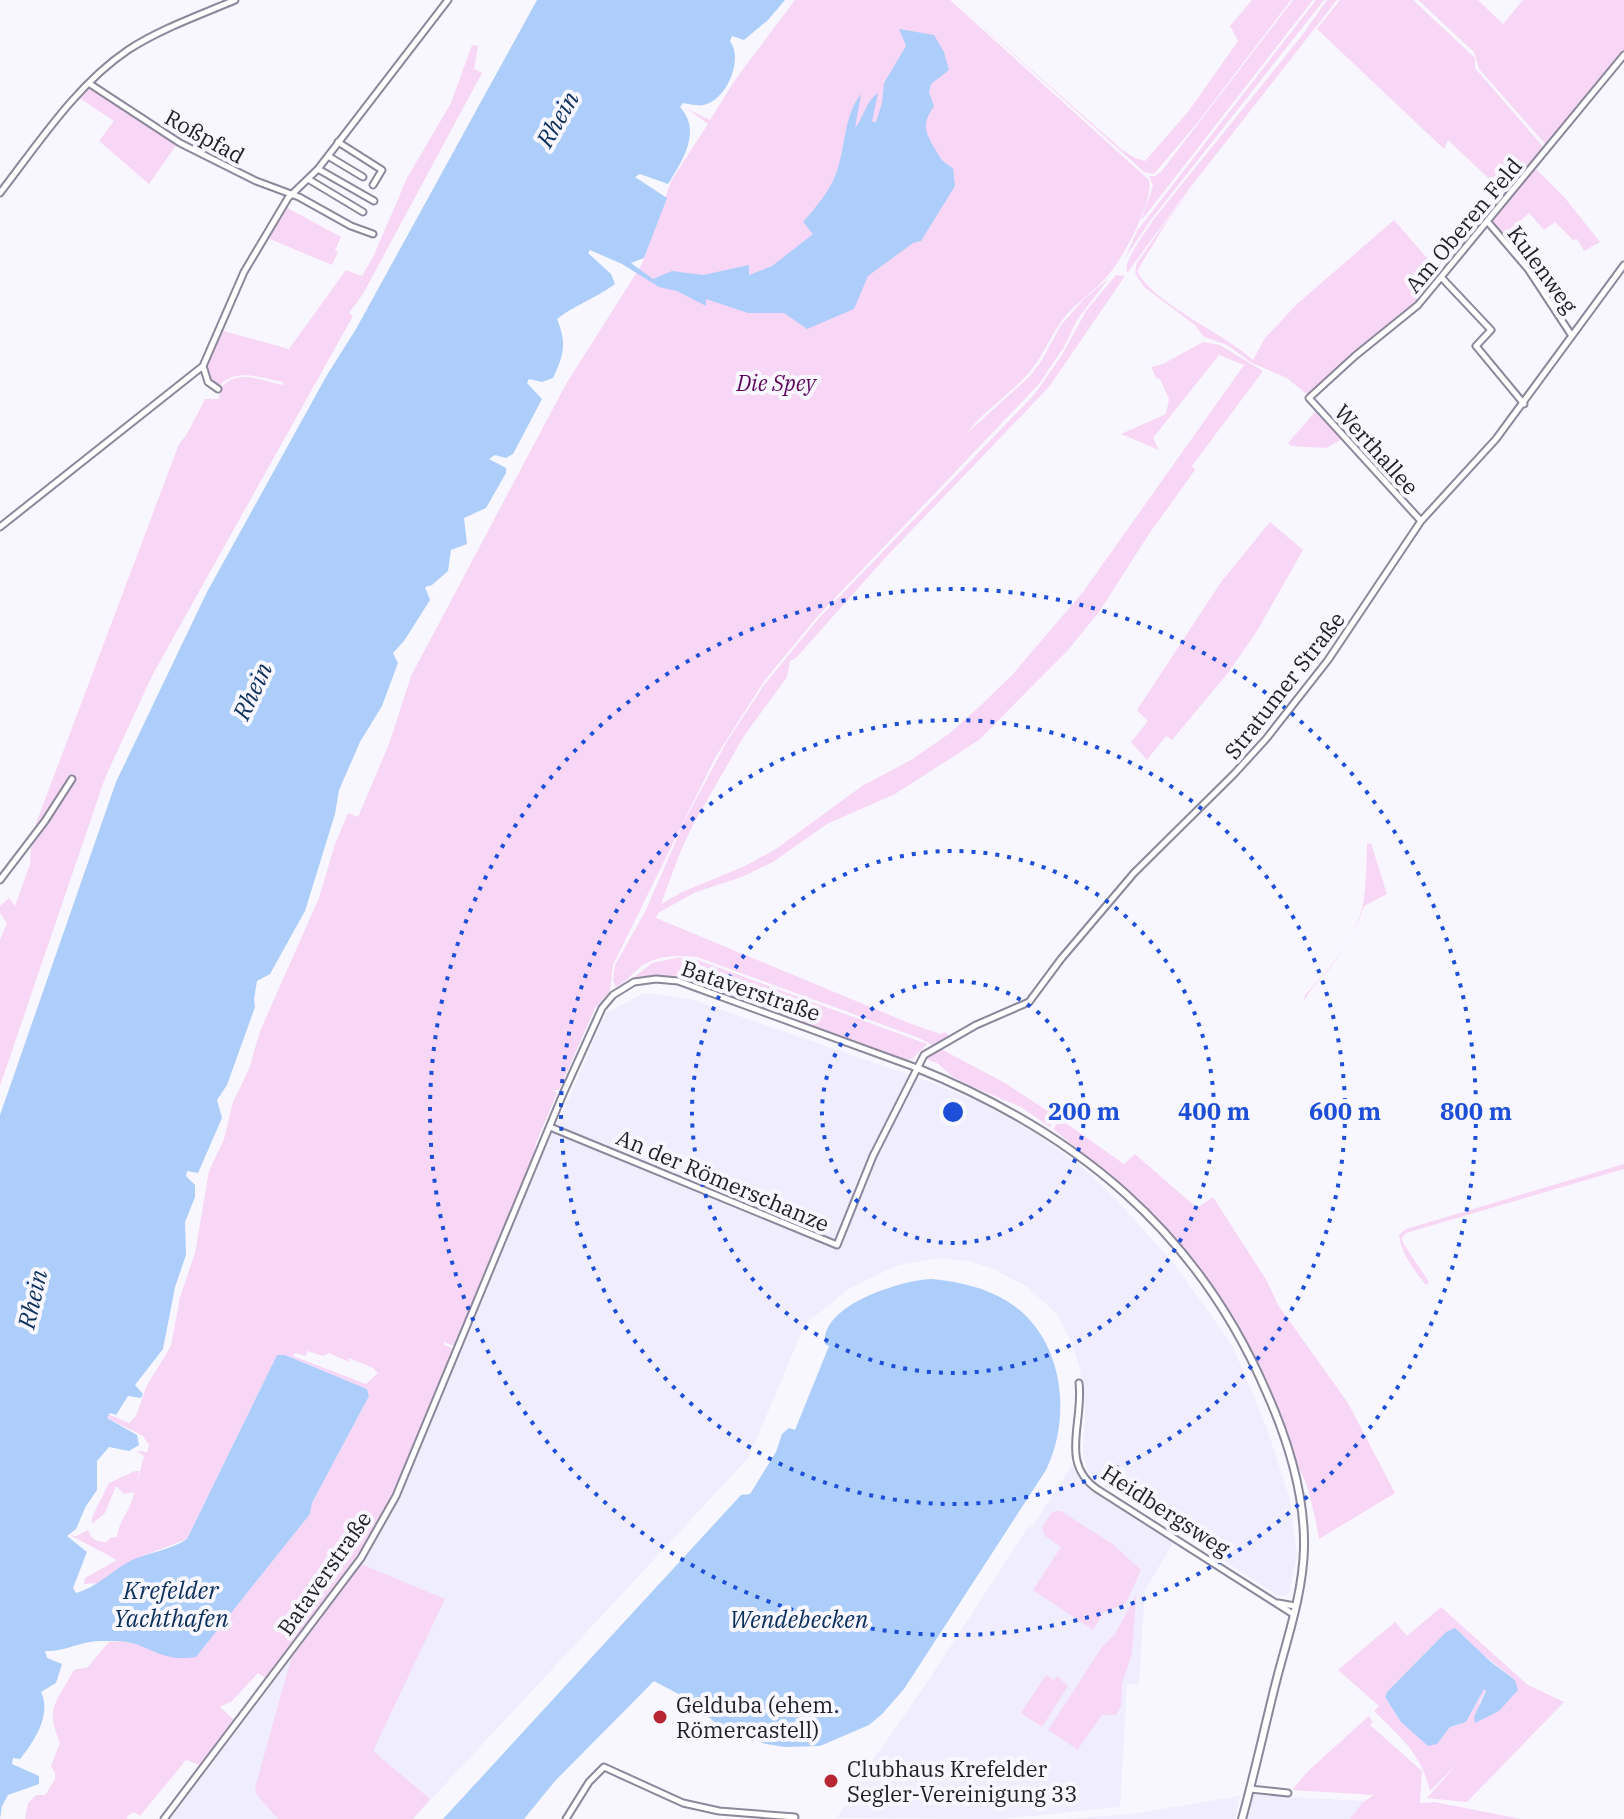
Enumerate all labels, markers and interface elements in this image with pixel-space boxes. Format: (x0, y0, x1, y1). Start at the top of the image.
water label: Rhein (528, 85, 586, 154)
street label: Roßpfad (160, 102, 250, 170)
street label: Am Oberen Feld (1398, 152, 1528, 298)
street label: Kulenweg (1501, 219, 1585, 319)
park label: Die Spey (735, 368, 818, 397)
street label: Werthallee (1329, 398, 1425, 500)
street label: Stratumer Straße (1217, 605, 1351, 765)
water label: Rhein (224, 657, 279, 726)
street label: Bataverstraße (678, 953, 824, 1027)
text: 200 m (1048, 1095, 1120, 1127)
text: 400 m (1178, 1095, 1250, 1127)
text: 600 m (1309, 1095, 1381, 1127)
text: 800 m (1440, 1095, 1512, 1127)
centre of rings (939, 1098, 967, 1126)
street label: An der Römerschanze (612, 1122, 834, 1238)
water label: Rhein (9, 1266, 54, 1333)
street label: Heidbergsweg (1096, 1458, 1236, 1562)
street label: Bataverstraße (271, 1505, 377, 1641)
water label: Krefelder Yachthafen (113, 1574, 229, 1634)
water label: Wendebecken (730, 1603, 869, 1635)
place label: Gelduba (ehem. Römercastell) (676, 1690, 839, 1744)
marker: Gelduba (ehem. Römercastell) (651, 1708, 669, 1726)
place label: Clubhaus Krefelder Segler-Vereinigung 33 (847, 1754, 1077, 1808)
marker: Clubhaus Krefelder Segler-Vereinigung 33 (822, 1772, 840, 1790)

